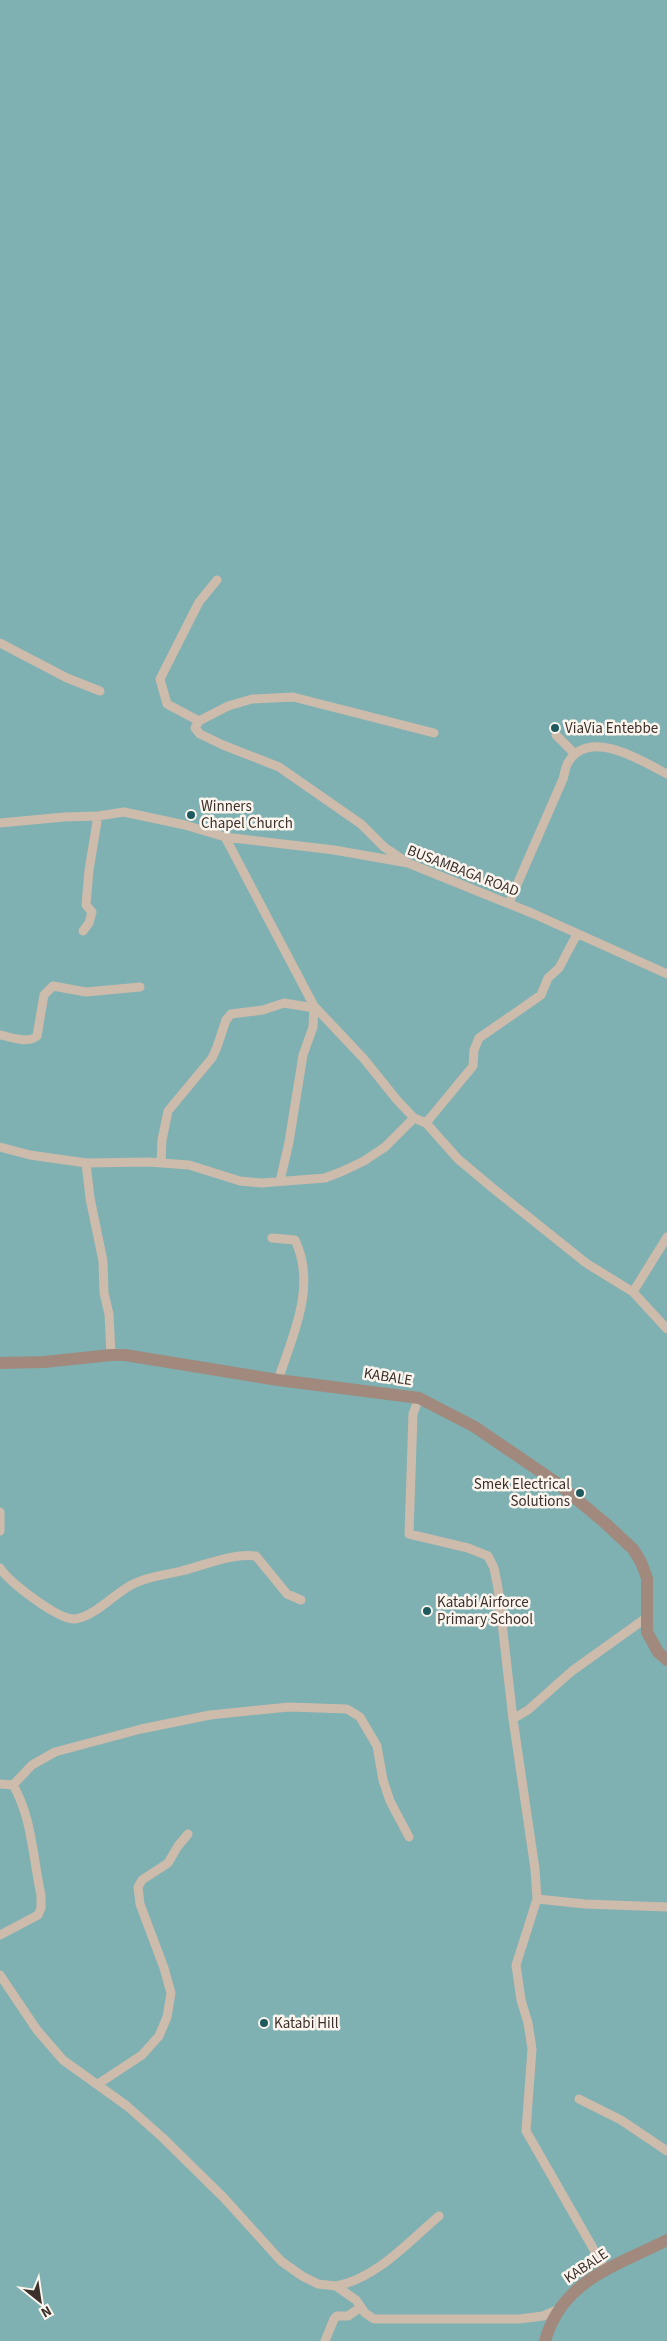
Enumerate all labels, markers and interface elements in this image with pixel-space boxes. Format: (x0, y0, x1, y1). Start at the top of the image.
place label: ViaVia Entebbe (565, 718, 658, 739)
marker: ViaVia Entebbe (549, 722, 561, 734)
place label: Winners Chapel Church (201, 796, 293, 834)
marker: Winners Chapel Church (185, 809, 197, 821)
street label: BUSAMBAGA ROAD (404, 840, 522, 902)
street label: KABALE (362, 1363, 414, 1391)
place label: Smek Electrical Solutions (474, 1474, 570, 1512)
marker: Smek Electrical Solutions (574, 1487, 586, 1499)
place label: Katabi Airforce Primary School (437, 1592, 533, 1630)
marker: Katabi Airforce Primary School (421, 1605, 433, 1617)
place label: Katabi Hill (274, 2013, 339, 2034)
marker: Katabi Hill (258, 2017, 270, 2029)
street label: KABALE (560, 2244, 612, 2288)
north arrow (15, 2276, 65, 2326)
text: N (37, 2300, 55, 2322)

